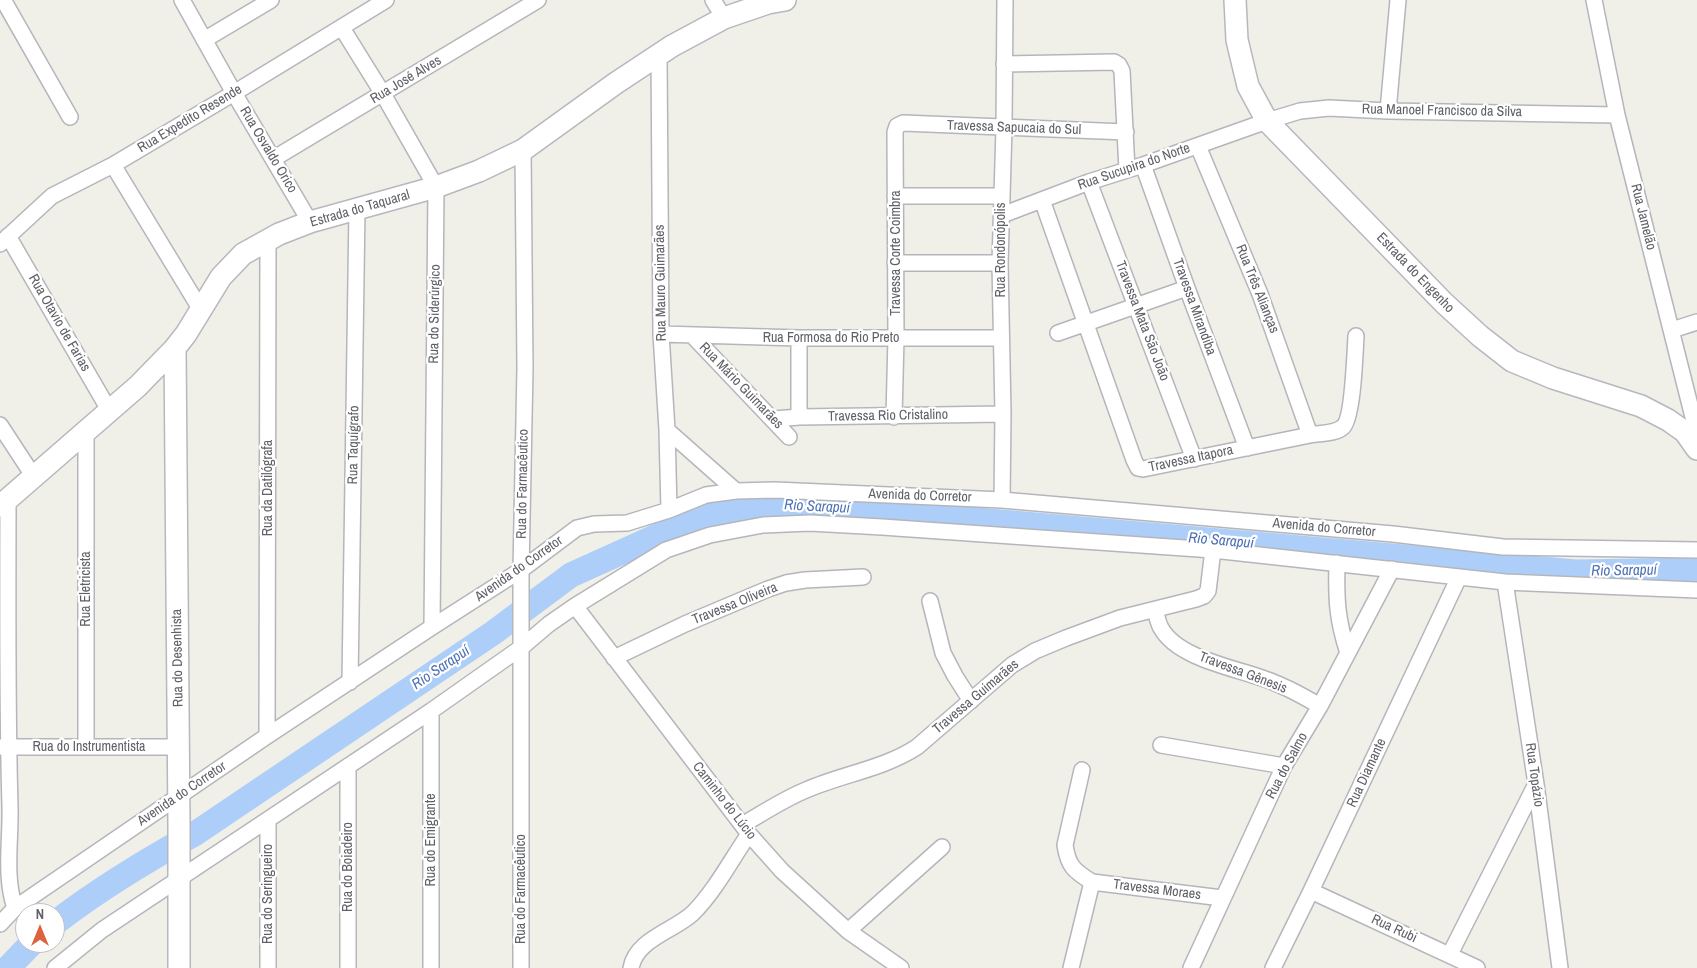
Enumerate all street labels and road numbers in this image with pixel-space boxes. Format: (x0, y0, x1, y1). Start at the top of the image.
street label: Rua José Alves (367, 52, 445, 108)
street label: Rua Expedito Resende (135, 81, 245, 157)
street label: Rua Manoel Francisco da Silva (1362, 101, 1522, 121)
street label: Rua Osvaldo Orico (236, 104, 300, 196)
street label: Travessa Sapucaia do Sul (947, 117, 1081, 139)
street label: Rua Sucupira do Norte (1076, 140, 1192, 194)
street label: Rua Jamelão (1627, 182, 1659, 252)
street label: Estrada do Taquaral (308, 187, 412, 231)
street label: Travessa Corte Coimbra (888, 190, 904, 316)
street label: Rua Rondonópolis (993, 202, 1009, 298)
street label: Rua Mauro Guimarães (652, 224, 670, 342)
street label: Estrada do Engenho (1373, 230, 1457, 316)
street label: Rua Três Alianças (1232, 242, 1282, 336)
street label: Travessa Mirandiba (1169, 256, 1219, 358)
street label: Travessa Mata São João (1111, 259, 1173, 383)
street label: Rua do Siderúrgico (426, 264, 444, 364)
street label: Rua Otavio de Farias (24, 272, 94, 374)
street label: Rua Formosa do Rio Preto (763, 330, 899, 346)
street label: Rua Mário Guimarães (696, 339, 786, 433)
street label: Rua Taquígrafo (345, 405, 363, 485)
street label: Travessa Rio Cristalino (828, 407, 948, 425)
street label: Rua do Farmacêutico (514, 429, 532, 539)
street label: Rua da Datilógrafa (260, 440, 276, 536)
street label: Travessa Itapora (1147, 442, 1235, 476)
street label: Avenida do Corretor (868, 486, 972, 506)
street label: Avenida do Corretor (1272, 515, 1376, 541)
street label: Avenida do Corretor (472, 533, 566, 605)
street label: Rua Eletricista (78, 551, 94, 627)
street label: Travessa Oliveira (690, 579, 780, 629)
street label: Rua do Desenhista (169, 609, 187, 707)
street label: Travessa Gênesis (1197, 649, 1289, 697)
street label: Travessa Guimarães (930, 656, 1022, 738)
street label: Rua do Salmo (1263, 730, 1311, 802)
street label: Rua Diamante (1344, 736, 1390, 810)
street label: Rua do Instrumentista (33, 739, 145, 755)
street label: Rua Topázio (1521, 742, 1547, 808)
street label: Avenida do Corretor (135, 758, 229, 830)
street label: Caminho do Lúcio (689, 759, 759, 843)
street label: Rua do Emigrante (423, 793, 439, 887)
street label: Rua do Boiadeiro (340, 822, 356, 912)
street label: Rua do Farmacêutico (513, 834, 529, 944)
street label: Rua do Seringueiro (260, 844, 276, 944)
street label: Travessa Moraes (1112, 876, 1202, 904)
street label: Rua Rubi (1368, 911, 1420, 947)

